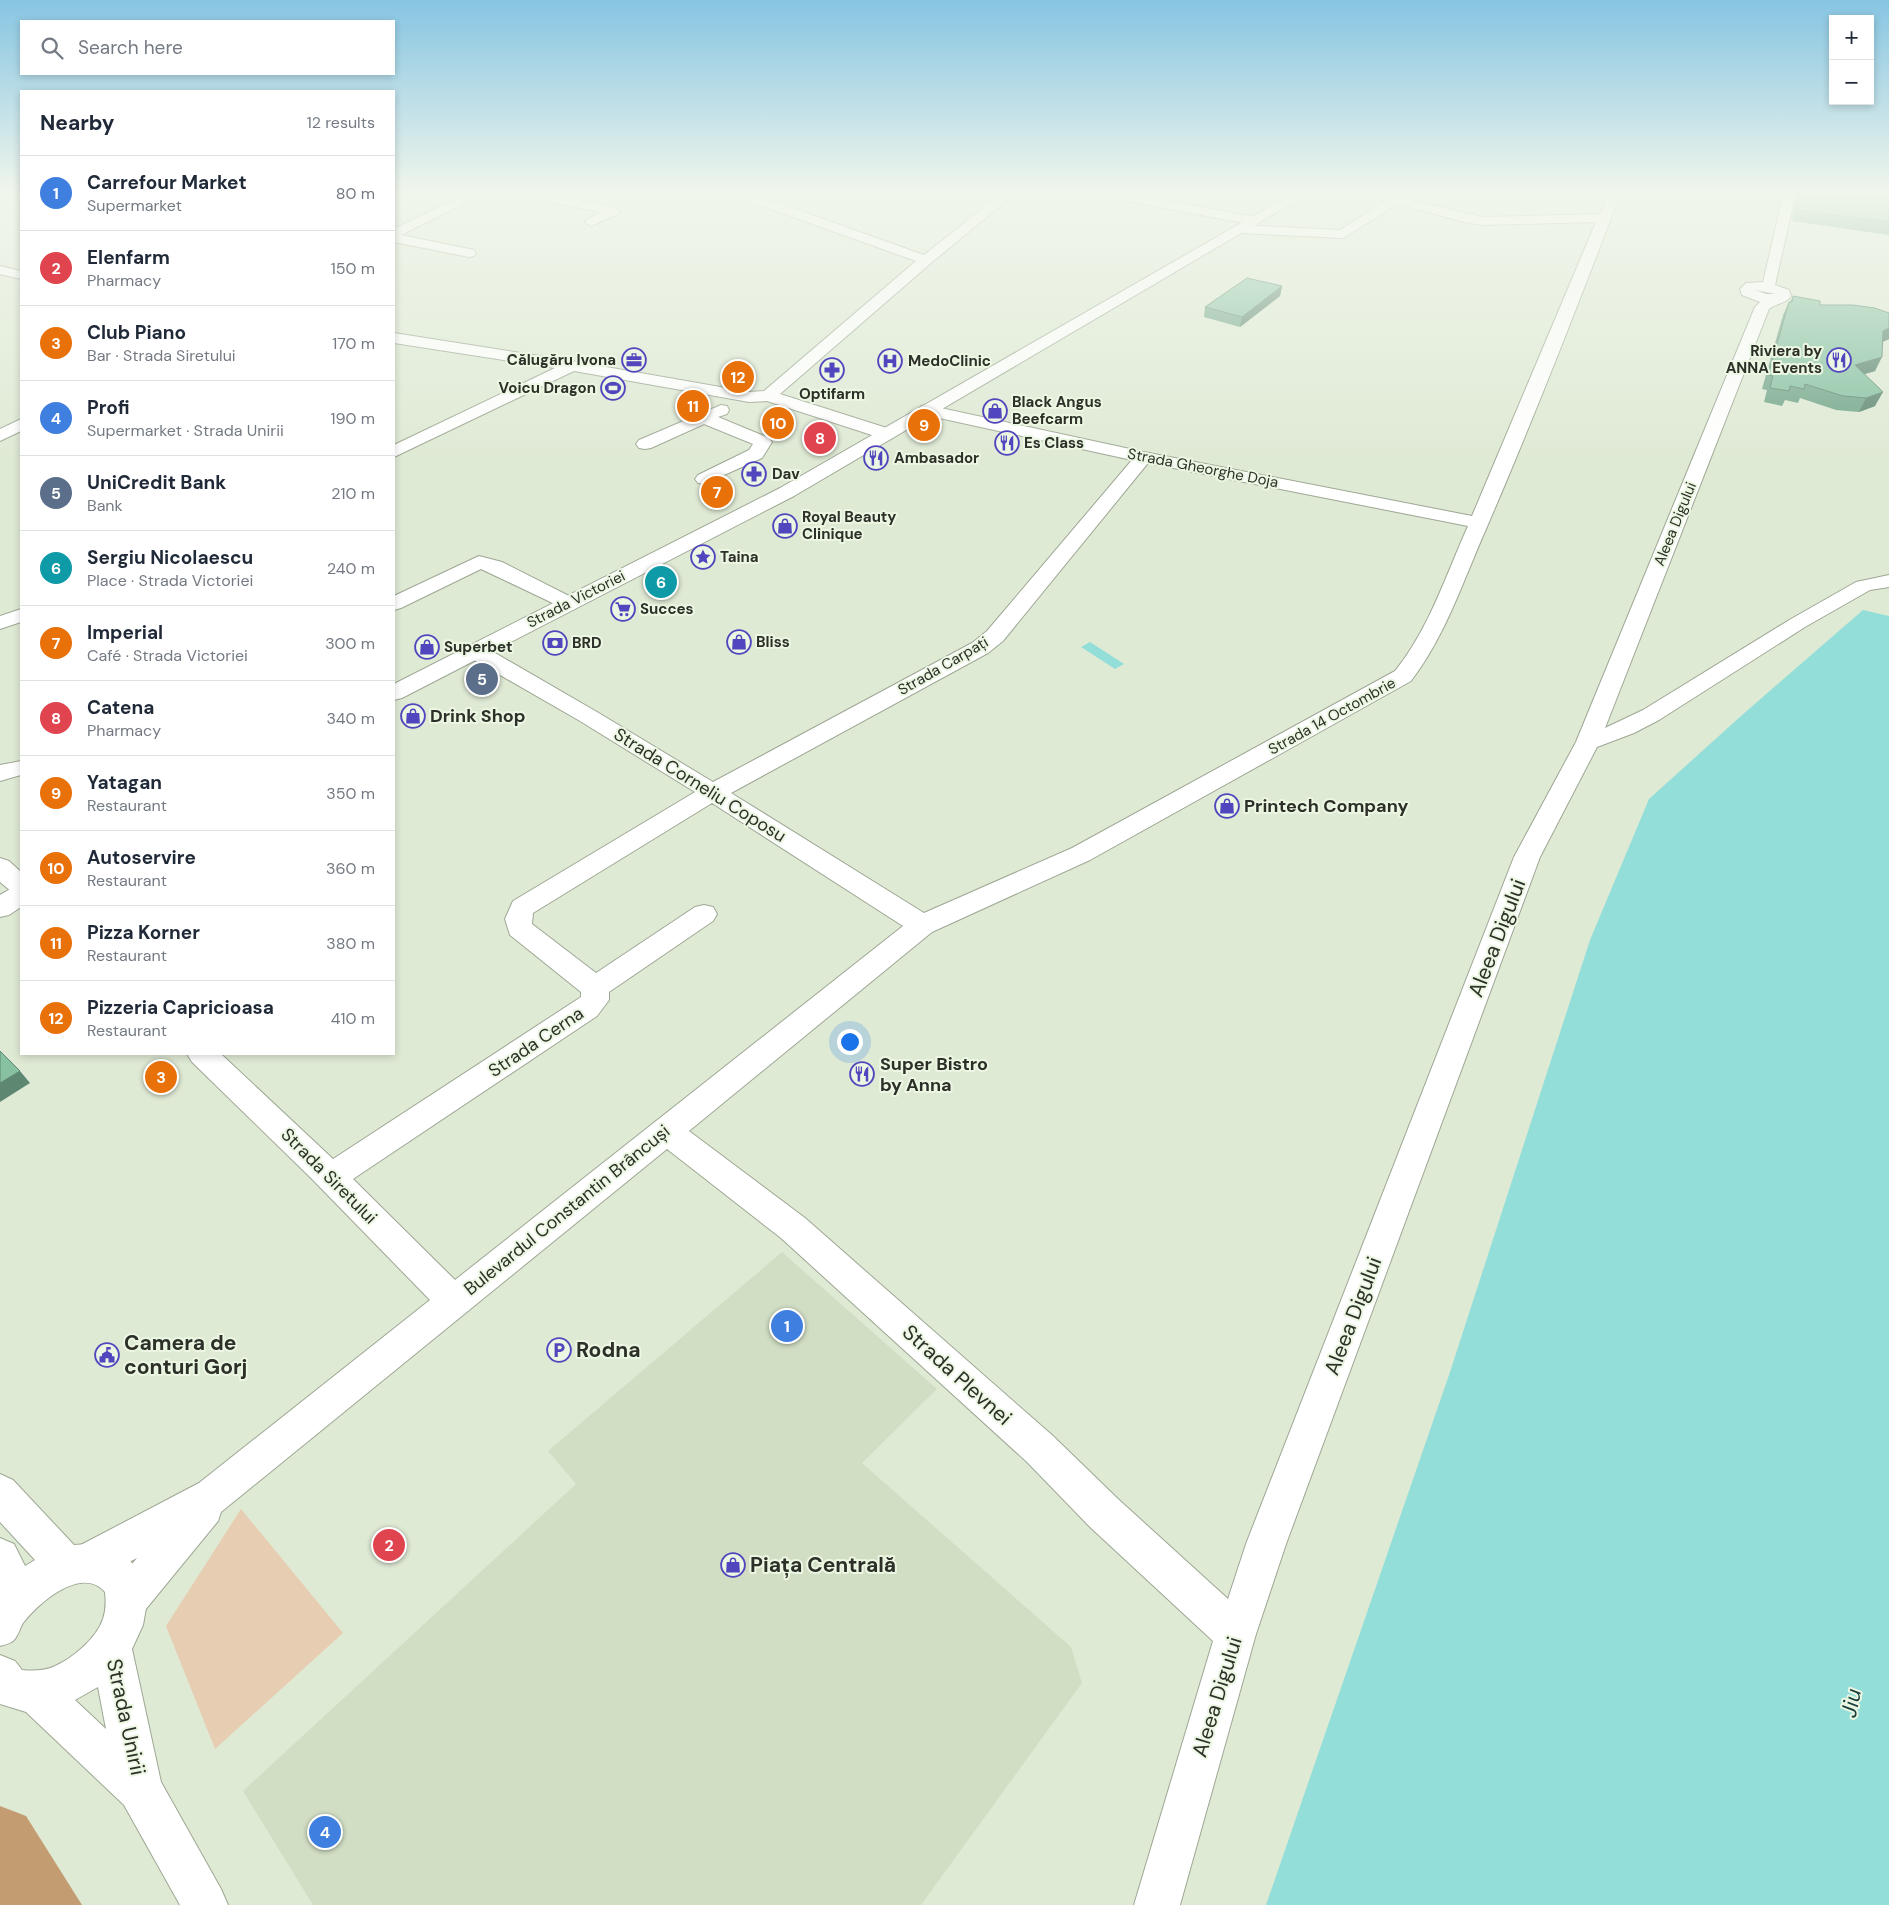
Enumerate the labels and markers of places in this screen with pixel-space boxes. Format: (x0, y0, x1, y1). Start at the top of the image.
place label: Riviera by ANNA Events (1726, 341, 1822, 378)
office icon: Călugăru Ivona (621, 347, 647, 373)
restaurant icon: Riviera by ANNA Events (1826, 347, 1852, 373)
hospital icon: MedoClinic (877, 348, 903, 374)
place label: Călugăru Ivona (507, 350, 616, 370)
place label: MedoClinic (908, 351, 991, 371)
pharmacy icon: Optifarm (819, 357, 845, 383)
pin: 12 (722, 358, 754, 396)
sports icon: Voicu Dragon (600, 375, 626, 401)
place label: Voicu Dragon (499, 378, 596, 398)
place label: Optifarm (799, 384, 865, 404)
pin: 11 (677, 387, 709, 425)
place label: Black Angus Beefcarm (1012, 392, 1102, 429)
shop icon: Black Angus Beefcarm (982, 398, 1008, 424)
pin: 10 (762, 404, 794, 442)
pin: 9 (908, 406, 940, 444)
pin: 8 (804, 419, 836, 457)
restaurant icon: Es Class (994, 430, 1020, 456)
place label: Es Class (1024, 433, 1084, 453)
restaurant icon: Ambasador (863, 445, 889, 471)
place label: Ambasador (894, 448, 979, 468)
pharmacy icon: Dav (741, 461, 767, 487)
place label: Dav (772, 464, 800, 484)
pin: 7 (701, 473, 733, 511)
place label: Royal Beauty Clinique (802, 507, 896, 544)
shop icon: Royal Beauty Clinique (772, 513, 798, 539)
place icon: Taina (690, 544, 716, 570)
place label: Taina (720, 547, 759, 567)
pin: 6 (645, 563, 677, 601)
supermarket icon: Succes (610, 596, 636, 622)
place label: Succes (640, 599, 694, 619)
shop icon: Bliss (726, 629, 752, 655)
bank icon: BRD (542, 630, 568, 656)
place label: Bliss (756, 632, 790, 652)
place label: BRD (572, 633, 602, 653)
shop icon: Superbet (414, 634, 440, 660)
place label: Superbet (444, 637, 513, 657)
pin: 5 (466, 660, 498, 698)
shop icon: Drink Shop (400, 703, 426, 729)
place label: Drink Shop (430, 704, 526, 728)
shop icon: Printech Company (1214, 793, 1240, 819)
place label: Printech Company (1244, 794, 1408, 818)
place label: Super Bistro by Anna (880, 1052, 988, 1097)
pin: 3 (145, 1058, 177, 1096)
restaurant icon: Super Bistro by Anna (849, 1061, 875, 1087)
pin: 1 (771, 1307, 803, 1345)
place label: Camera de conturi Gorj (124, 1329, 247, 1381)
place label: Rodna (576, 1336, 640, 1364)
parking icon: Rodna (546, 1337, 572, 1363)
public building icon: Camera de conturi Gorj (94, 1342, 120, 1368)
pin: 2 (373, 1526, 405, 1564)
place label: Piața Centrală (750, 1551, 896, 1579)
shop icon: Piața Centrală (720, 1552, 746, 1578)
pin: 4 (309, 1813, 341, 1851)

